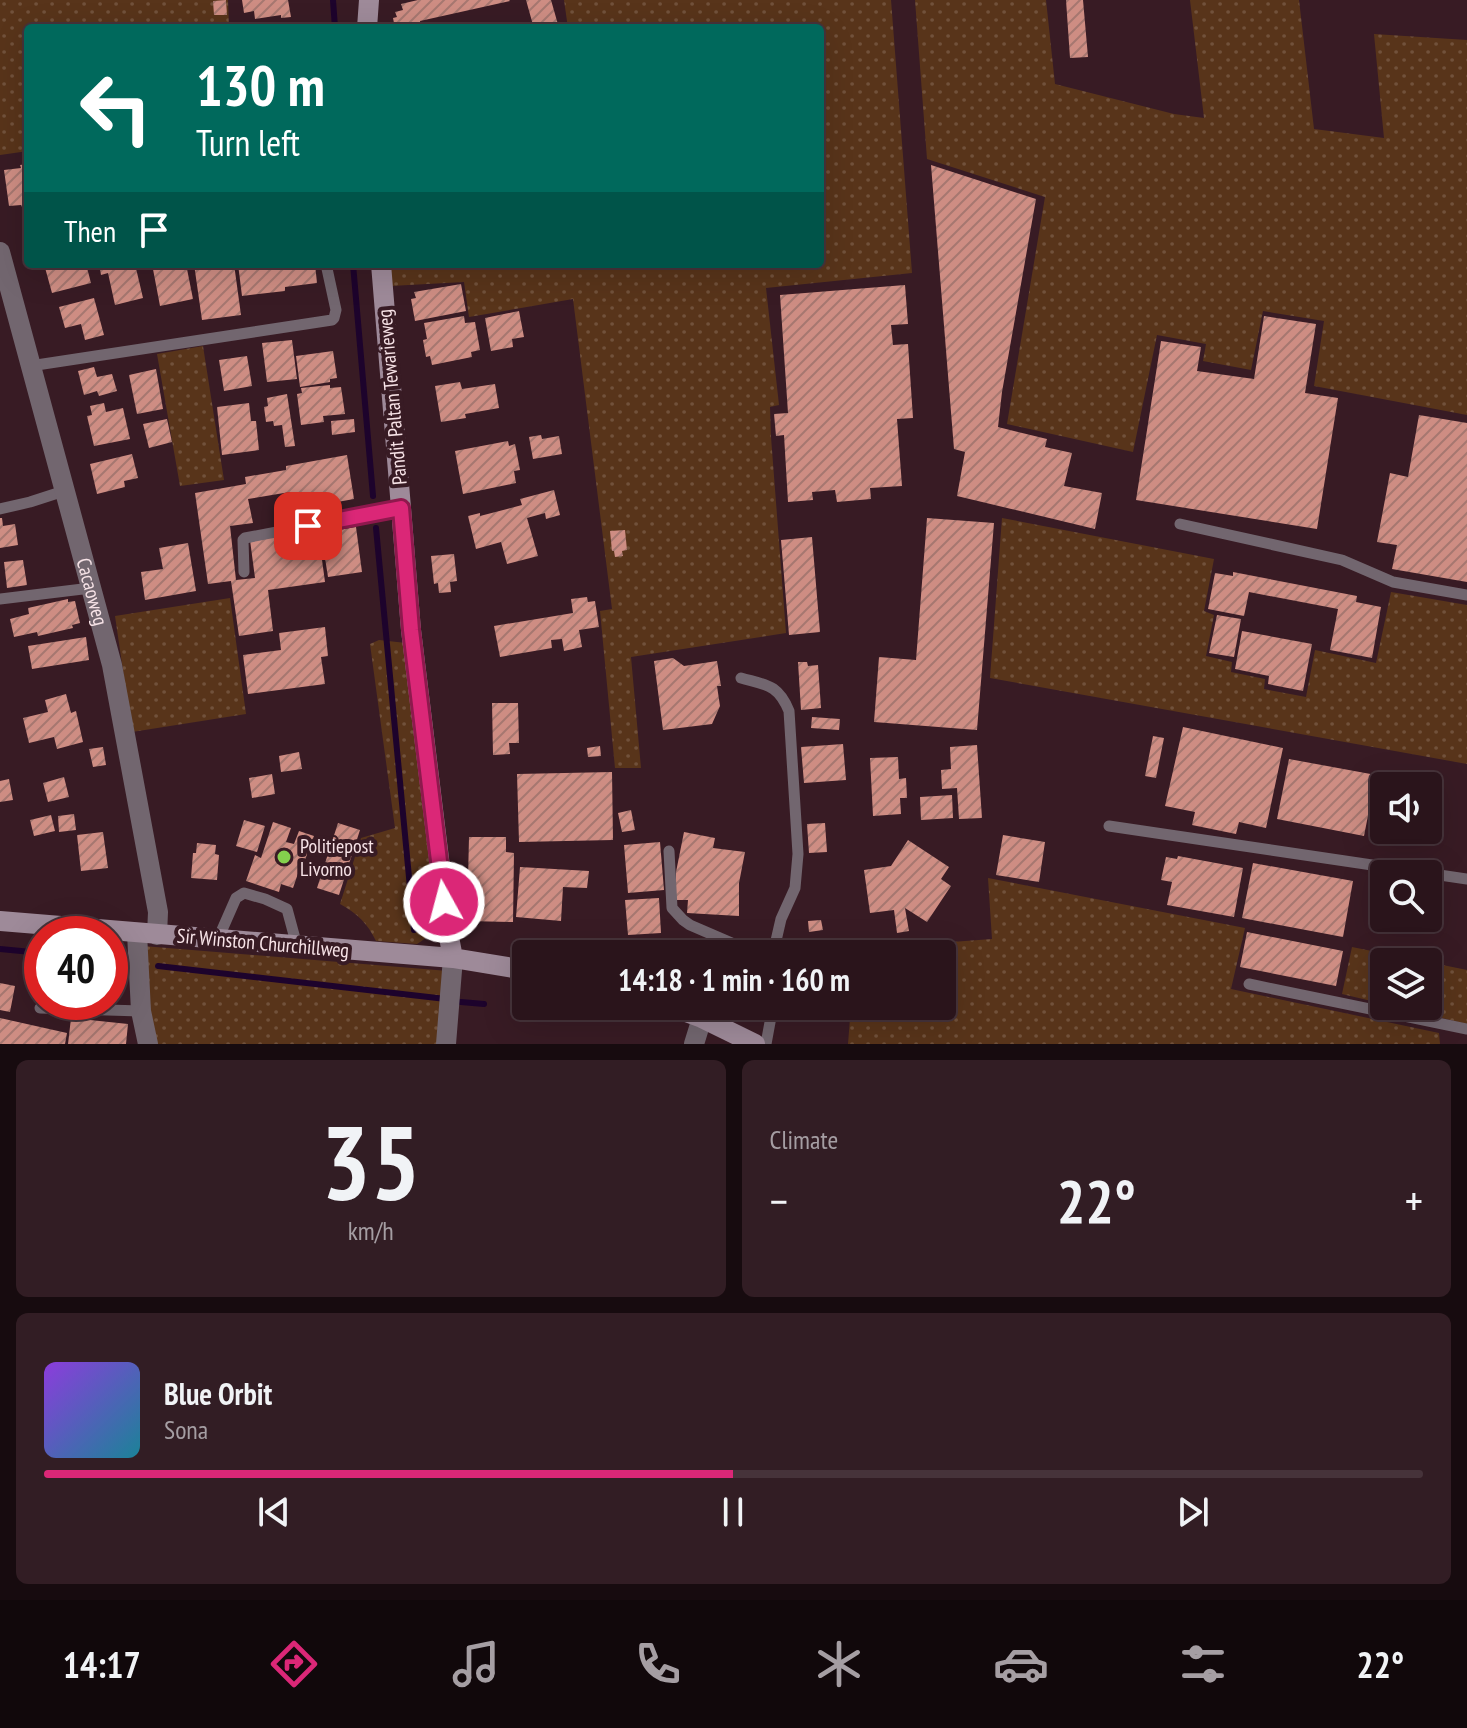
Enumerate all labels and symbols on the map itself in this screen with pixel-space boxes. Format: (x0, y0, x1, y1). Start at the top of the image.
street label: Pandit Paltan Tewarieweg (371, 308, 413, 486)
pin (274, 492, 342, 560)
street label: Cacaoweg (71, 555, 114, 628)
place label: Politiepost Livorno (300, 833, 374, 882)
marker: Politiepost Livorno (275, 848, 293, 866)
position arrow (402, 860, 486, 944)
speed limit sign: 40 (24, 916, 128, 1020)
street label: Sir Winston Churchillweg (176, 923, 350, 963)

